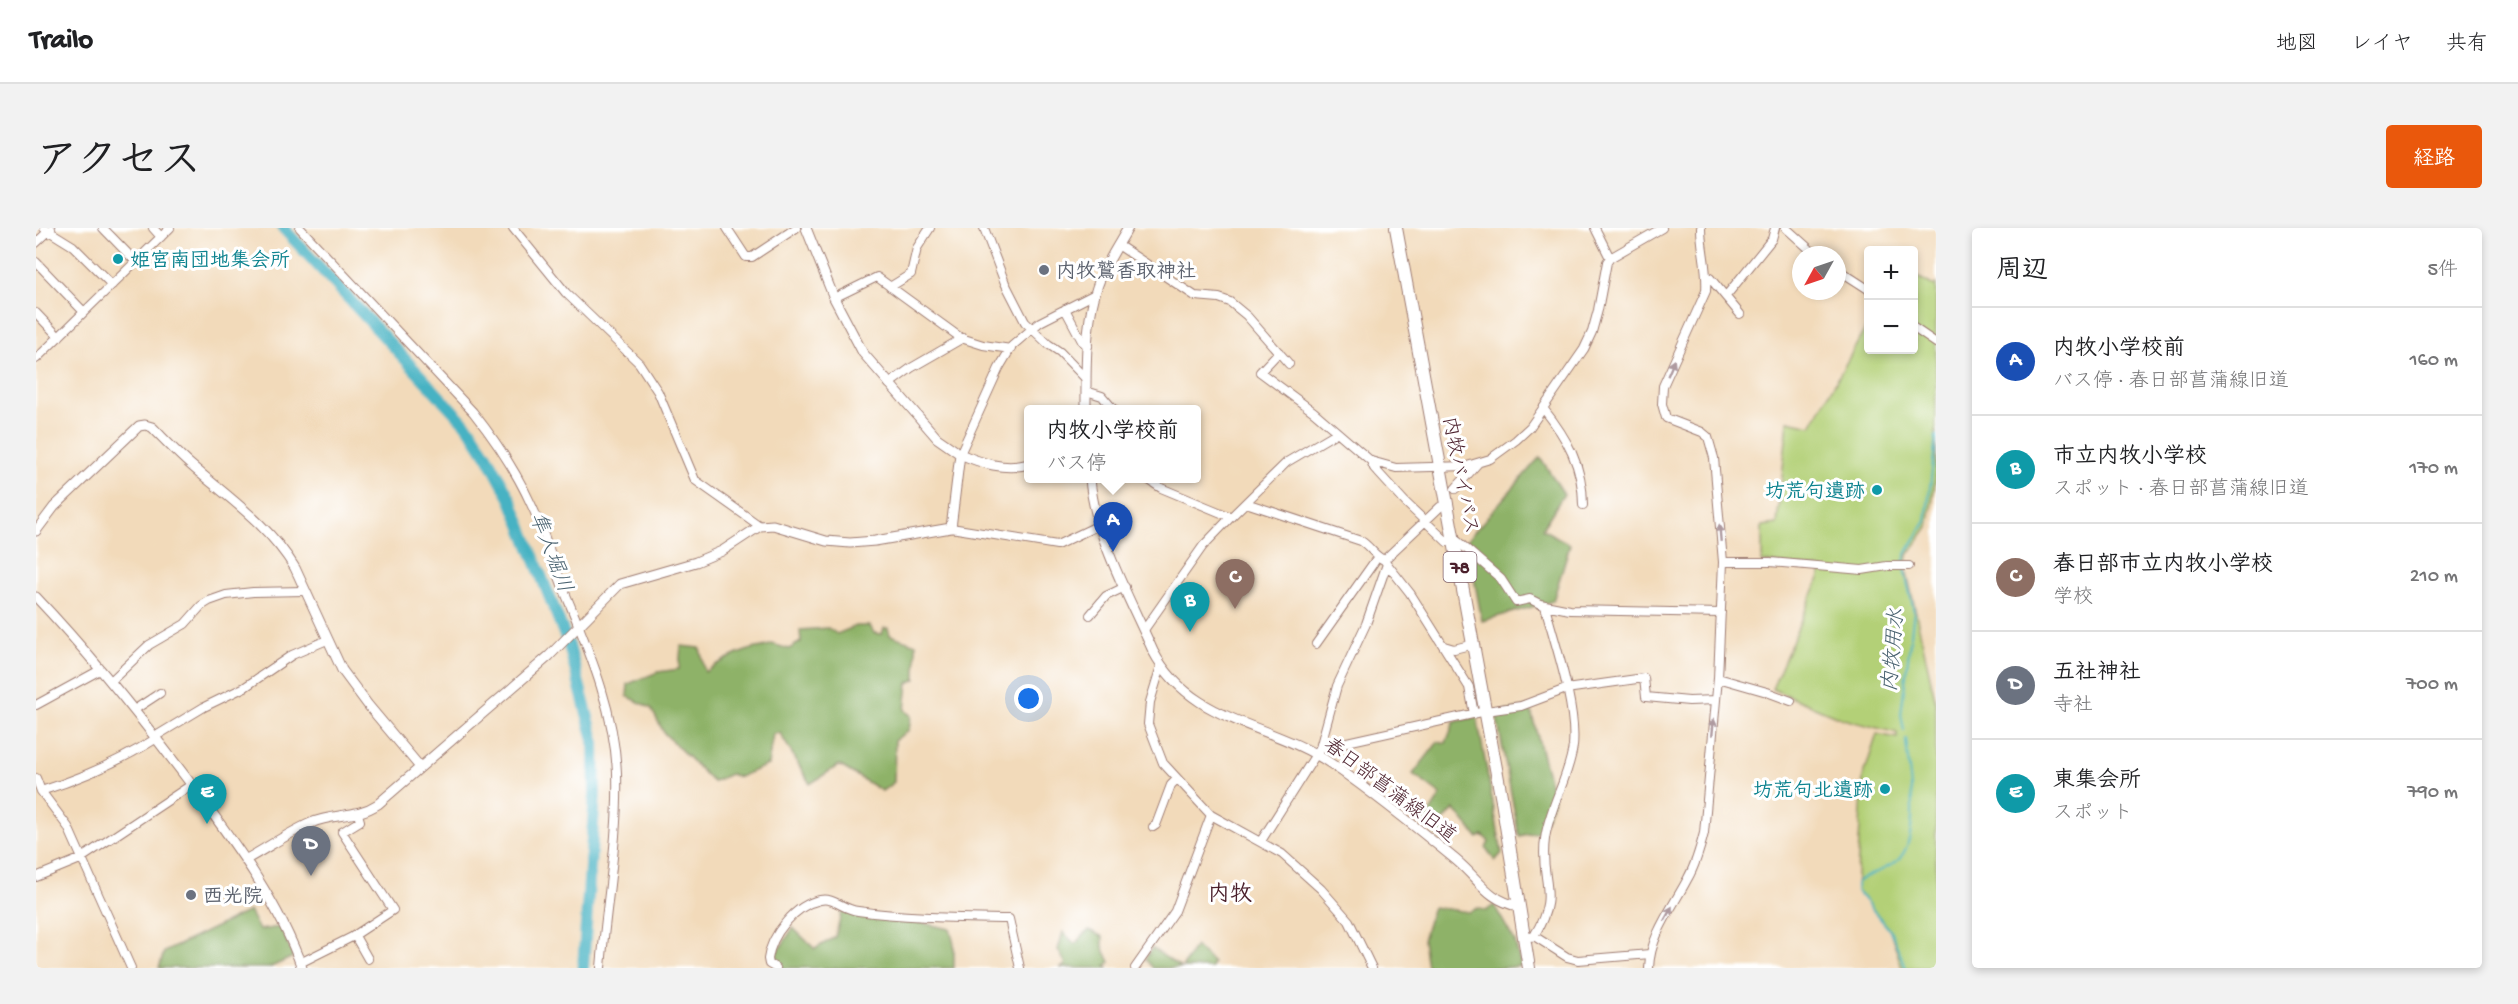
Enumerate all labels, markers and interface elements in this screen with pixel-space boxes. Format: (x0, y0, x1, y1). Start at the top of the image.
text: Trailo (30, 25, 93, 58)
text: 地図 (2276, 33, 2318, 58)
text: レイヤ (2351, 33, 2413, 58)
text: 共有 (2446, 33, 2488, 58)
button: 経路 (2386, 125, 2482, 188)
text: アクセス (36, 140, 201, 189)
north arrow (1792, 246, 1846, 300)
map controls (1864, 246, 1918, 354)
button: + (1864, 246, 1918, 300)
place label: 姫宮南団地集会所 (130, 249, 290, 274)
marker: 姫宮南団地集会所 (111, 252, 125, 266)
text: 周辺 (1996, 257, 2048, 288)
place label: 内牧鷲香取神社 (1056, 260, 1196, 285)
text: 5件 (2427, 260, 2458, 283)
marker: 内牧鷲香取神社 (1037, 263, 1051, 277)
button: − (1864, 300, 1918, 354)
text: 内牧小学校前 (2053, 337, 2185, 363)
text: A (2010, 350, 2021, 373)
text: 160 m (2409, 350, 2458, 373)
one-way arrow (1666, 359, 1676, 377)
text: バス停 · 春日部菖蒲線旧道 (2053, 371, 2289, 394)
popup (1024, 405, 1201, 483)
street label: 内牧バイパス (1436, 415, 1482, 537)
text: 内牧小学校前 (1046, 420, 1179, 446)
text: 市立内牧小学校 (2053, 445, 2207, 471)
text: バス停 (1046, 454, 1106, 477)
text: B (2010, 458, 2021, 481)
text: 170 m (2409, 458, 2458, 481)
text: スポット · 春日部菖蒲線旧道 (2053, 479, 2309, 502)
place label: 坊荒句遺跡 (1765, 480, 1865, 505)
marker: 坊荒句遺跡 (1870, 483, 1884, 497)
pin: A (1094, 502, 1132, 552)
water label: 隼人堀川 (522, 509, 577, 597)
one-way arrow (1716, 523, 1725, 542)
road number: 78 (1444, 552, 1476, 582)
text: 春日部市立内牧小学校 (2053, 553, 2273, 579)
pin: C (1216, 560, 1254, 609)
text: C (2010, 566, 2021, 589)
text: 210 m (2410, 566, 2458, 589)
pin: B (1170, 582, 1210, 632)
text: 学校 (2053, 587, 2093, 610)
water label: 内牧用水 (1878, 607, 1912, 693)
text: 五社神社 (2053, 661, 2141, 687)
text: D (2009, 674, 2022, 697)
text: 700 m (2406, 674, 2458, 697)
your location (1014, 684, 1043, 713)
text: 寺社 (2053, 695, 2093, 718)
one-way arrow (1708, 718, 1718, 737)
street label: 春日部菖蒲線旧道 (1318, 733, 1461, 849)
text: 東集会所 (2053, 769, 2141, 795)
pin: E (188, 774, 226, 824)
place label: 坊荒句北遺跡 (1753, 779, 1873, 804)
marker: 坊荒句北遺跡 (1878, 782, 1892, 796)
text: E (2009, 782, 2022, 805)
text: 790 m (2407, 782, 2458, 805)
text: スポット (2053, 803, 2133, 826)
pin: D (292, 826, 330, 876)
district label: 内牧 (1208, 882, 1252, 909)
place label: 西光院 (203, 886, 263, 910)
marker: 西光院 (184, 888, 198, 902)
one-way arrow (1663, 905, 1673, 922)

